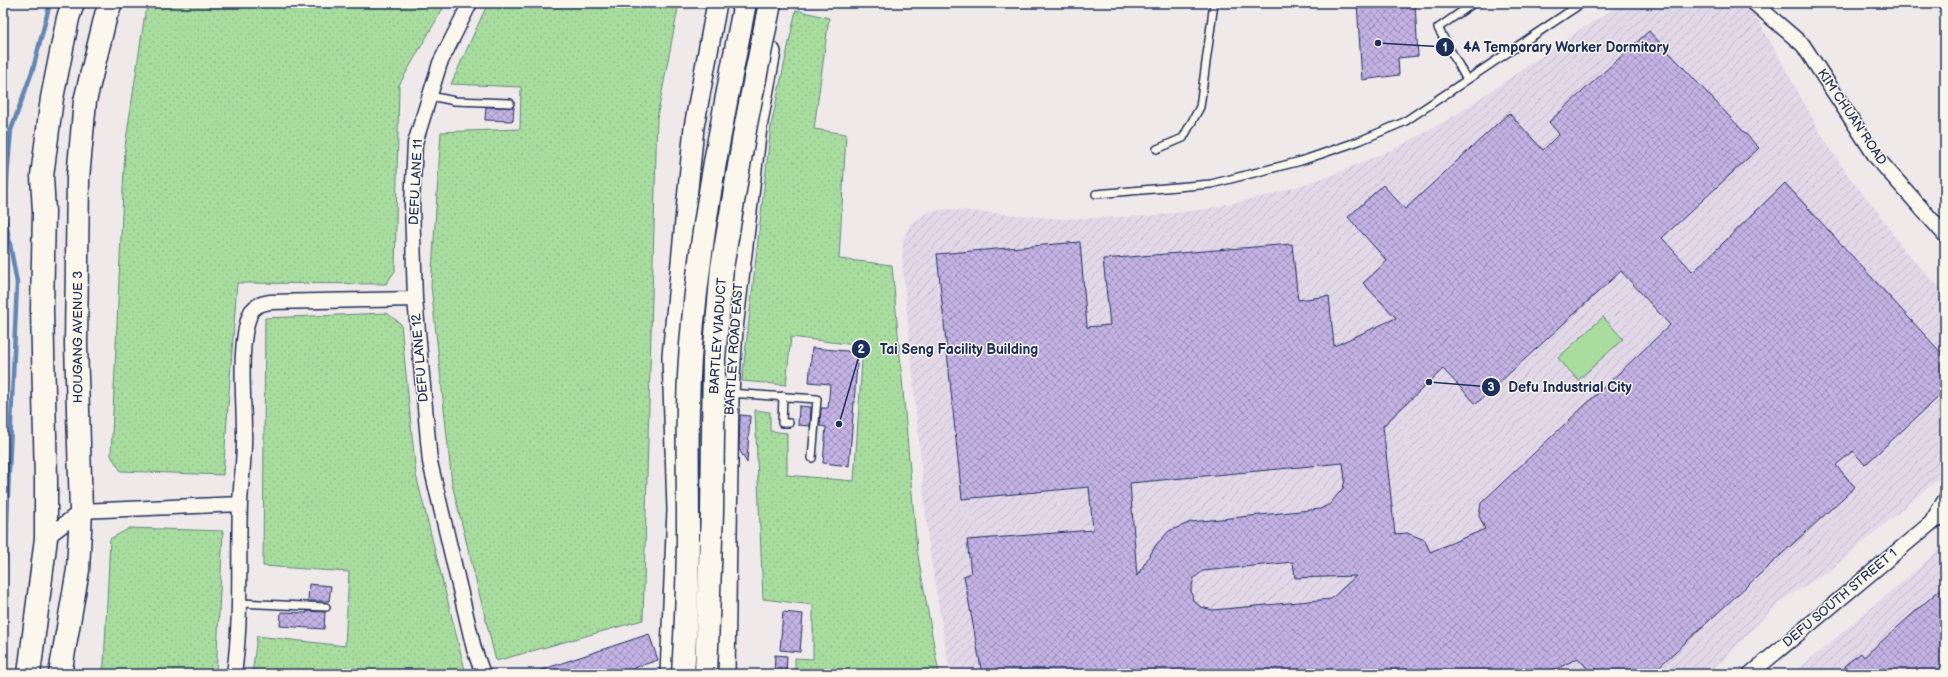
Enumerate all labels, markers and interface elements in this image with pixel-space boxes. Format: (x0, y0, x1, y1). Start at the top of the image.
callout: 4A Temporary Worker Dormitory (1435, 34, 1677, 60)
text: 4A Temporary Worker Dormitory (1463, 39, 1669, 56)
text: 1 (1442, 40, 1448, 55)
street label: KIM CHUAN ROAD (1814, 66, 1890, 168)
street label: DEFU LANE 11 (406, 139, 426, 225)
street label: HOUGANG AVENUE 3 (70, 271, 86, 403)
street label: BARTLEY VIADUCT (706, 277, 730, 395)
street label: BARTLEY ROAD EAST (721, 282, 747, 416)
street label: DEFU LANE 12 (408, 313, 432, 403)
callout: Tai Seng Facility Building (851, 336, 1046, 362)
text: Tai Seng Facility Building (880, 341, 1038, 358)
text: 2 (857, 342, 865, 357)
callout: Defu Industrial City (1481, 374, 1640, 400)
text: Defu Industrial City (1508, 379, 1632, 396)
text: 3 (1487, 380, 1495, 395)
street label: DEFU SOUTH STREET 1 (1779, 545, 1901, 651)

